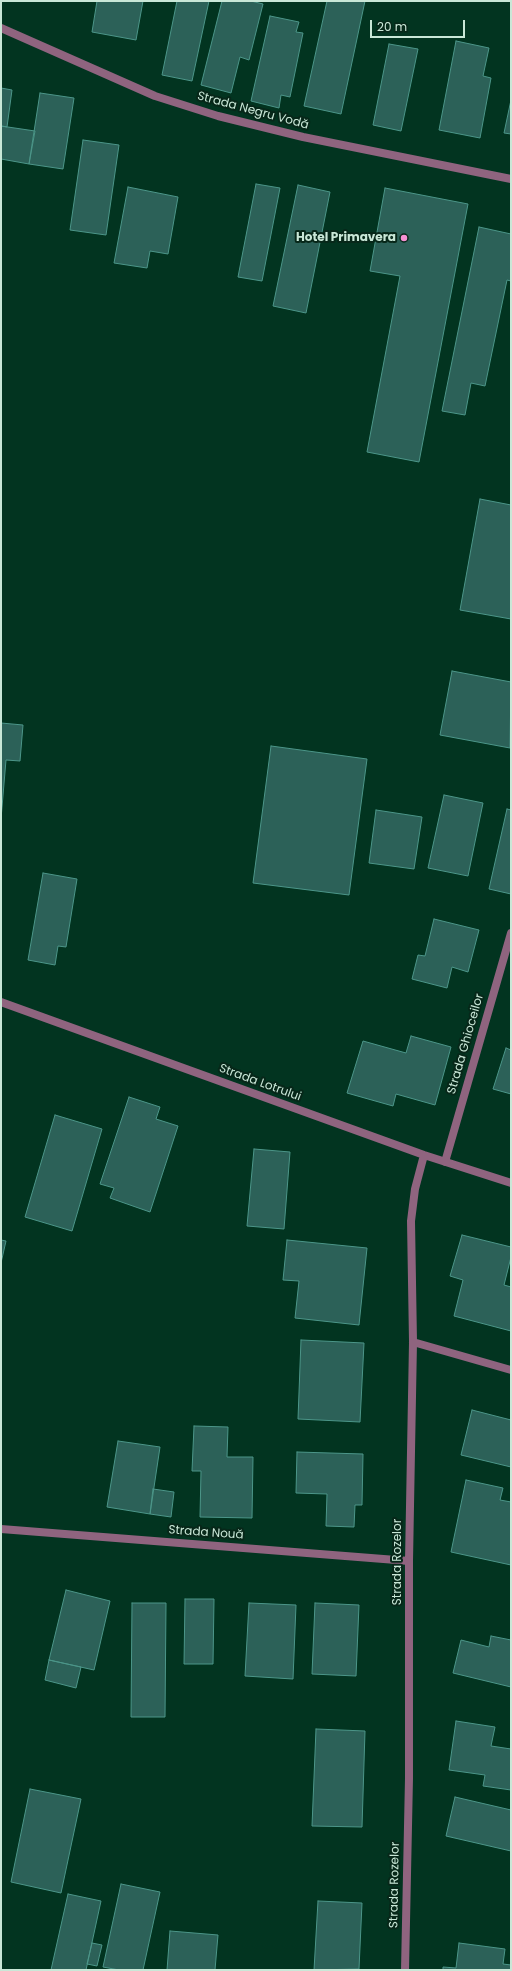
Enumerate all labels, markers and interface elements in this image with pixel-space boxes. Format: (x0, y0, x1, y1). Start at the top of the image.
scale bar (372, 12, 467, 38)
text: 20 m (377, 18, 407, 35)
street label: Strada Negru Vodă (196, 89, 310, 133)
place label: Hotel Primavera (296, 231, 396, 245)
marker: Hotel Primavera (399, 233, 409, 243)
street label: Strada Ghioceilor (445, 992, 487, 1096)
street label: Strada Lotrului (217, 1061, 303, 1105)
street label: Strada Rozelor (391, 1519, 405, 1605)
street label: Strada Nouă (168, 1523, 244, 1543)
street label: Strada Rozelor (387, 1842, 403, 1928)

